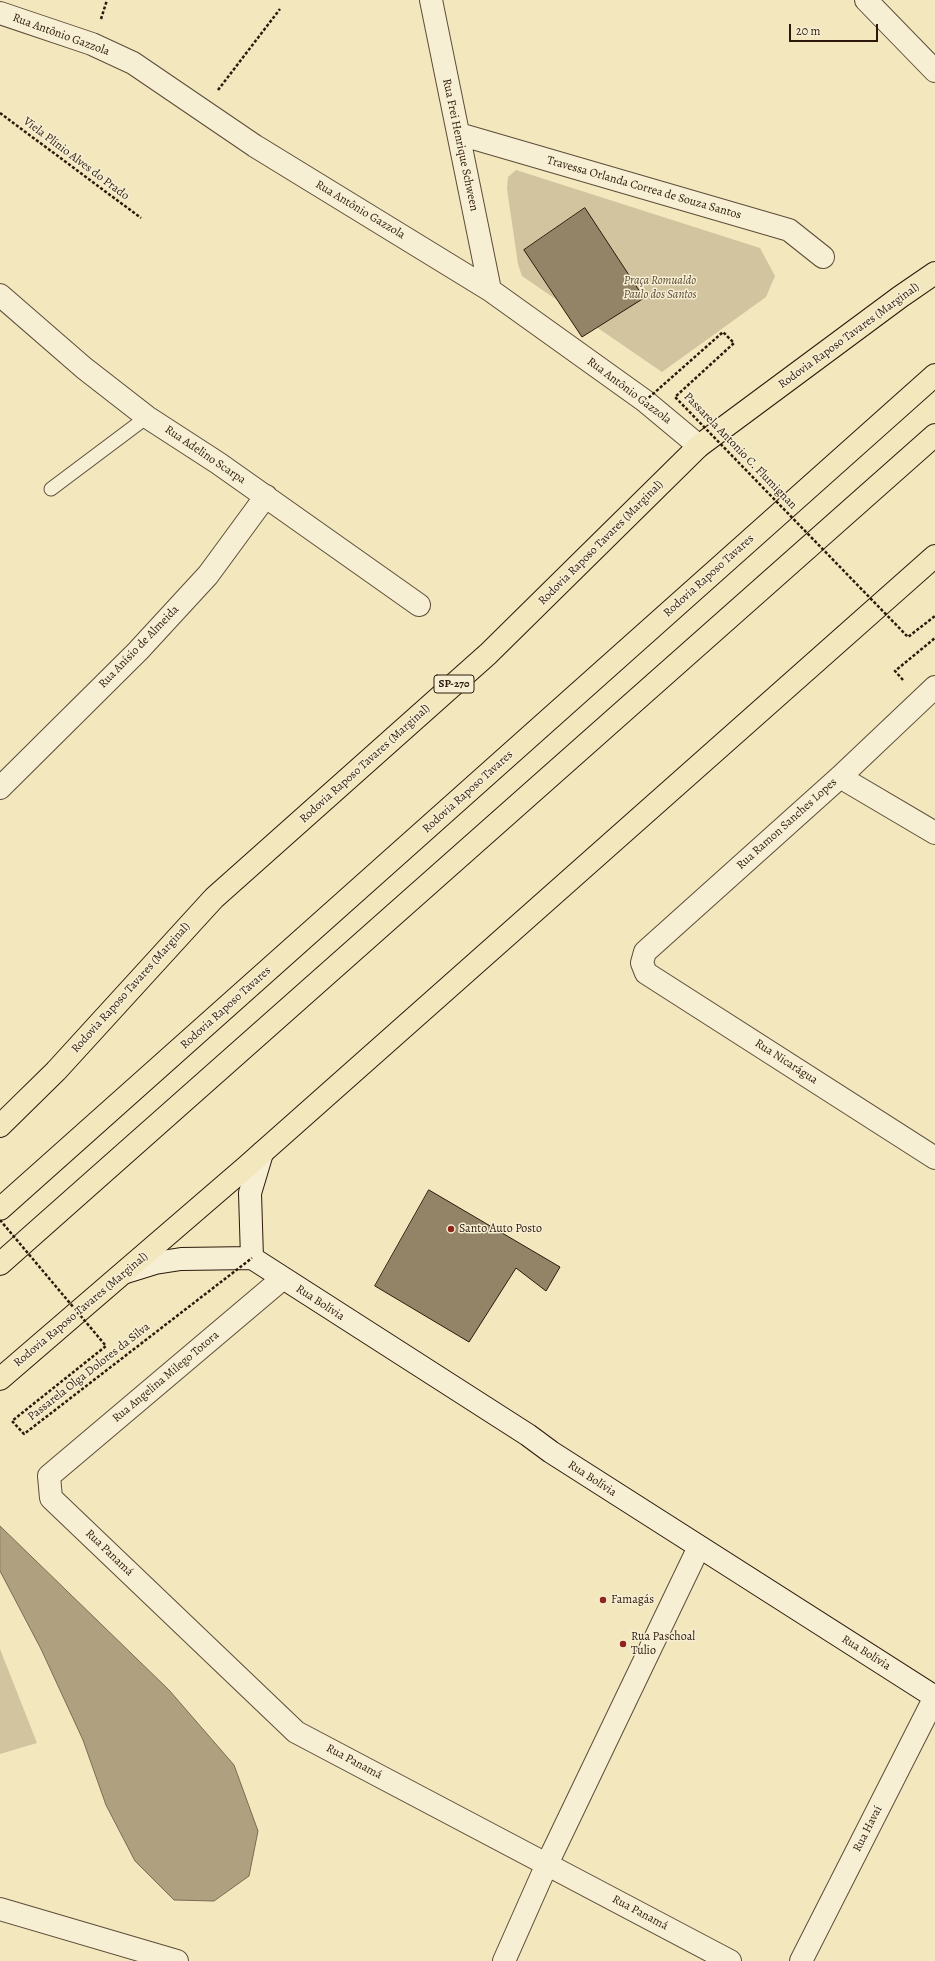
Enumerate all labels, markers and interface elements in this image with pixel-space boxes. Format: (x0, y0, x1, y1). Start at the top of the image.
street label: Rua Antônio Gazzola (11, 11, 111, 59)
scale bar (791, 16, 880, 42)
text: 20 m (796, 23, 820, 39)
street label: Rua Frei Henrique Schween (439, 77, 481, 213)
street label: Viela Plínio Alves do Prado (20, 114, 132, 204)
street label: Travessa Orlanda Correa de Souza Santos (545, 153, 743, 223)
street label: Rua Antônio Gazzola (313, 178, 407, 242)
park label: Praça Romualdo Paulo dos Santos (623, 274, 697, 302)
street label: Rodovia Raposo Tavares (Marginal) (776, 280, 922, 392)
street label: Rua Antônio Gazzola (584, 355, 674, 427)
street label: Passarela Antonio C. Flumignan (680, 390, 800, 512)
street label: Rua Adelino Scarpa (162, 423, 248, 487)
street label: Rodovia Raposo Tavares (Marginal) (536, 478, 666, 608)
street label: Rodovia Raposo Tavares (661, 532, 757, 620)
street label: Rua Anísio de Almeida (96, 603, 182, 691)
road number: SP-270 (434, 675, 474, 693)
street label: Rodovia Raposo Tavares (Marginal) (297, 702, 433, 826)
street label: Rodovia Raposo Tavares (420, 748, 516, 836)
street label: Rua Ramon Sanches Lopes (734, 775, 840, 873)
street label: Rodovia Raposo Tavares (Marginal) (69, 920, 193, 1056)
street label: Rodovia Raposo Tavares (178, 964, 274, 1052)
street label: Rua Nicarágua (752, 1036, 820, 1088)
place label: Santo Auto Posto (459, 1222, 542, 1236)
marker: Santo Auto Posto (446, 1224, 456, 1234)
street label: Rodovia Raposo Tavares (Marginal) (11, 1250, 151, 1370)
street label: Rua Bolívia (293, 1282, 347, 1324)
street label: Passarela Olga Dolores da Silva (25, 1320, 153, 1424)
street label: Rua Angelina Milego Totora (110, 1328, 222, 1426)
street label: Rua Bolívia (565, 1458, 619, 1500)
street label: Rua Panamá (82, 1527, 136, 1579)
place label: Famagás (611, 1593, 654, 1607)
marker: Famagás (598, 1595, 608, 1605)
place label: Rua Paschoal Tulio (631, 1630, 695, 1658)
street label: Rua Bolívia (839, 1632, 893, 1674)
marker: Rua Paschoal Tulio (618, 1639, 628, 1649)
street label: Rua Panamá (324, 1741, 384, 1783)
street label: Rua Havaí (850, 1804, 886, 1854)
street label: Rua Panamá (610, 1892, 670, 1934)

